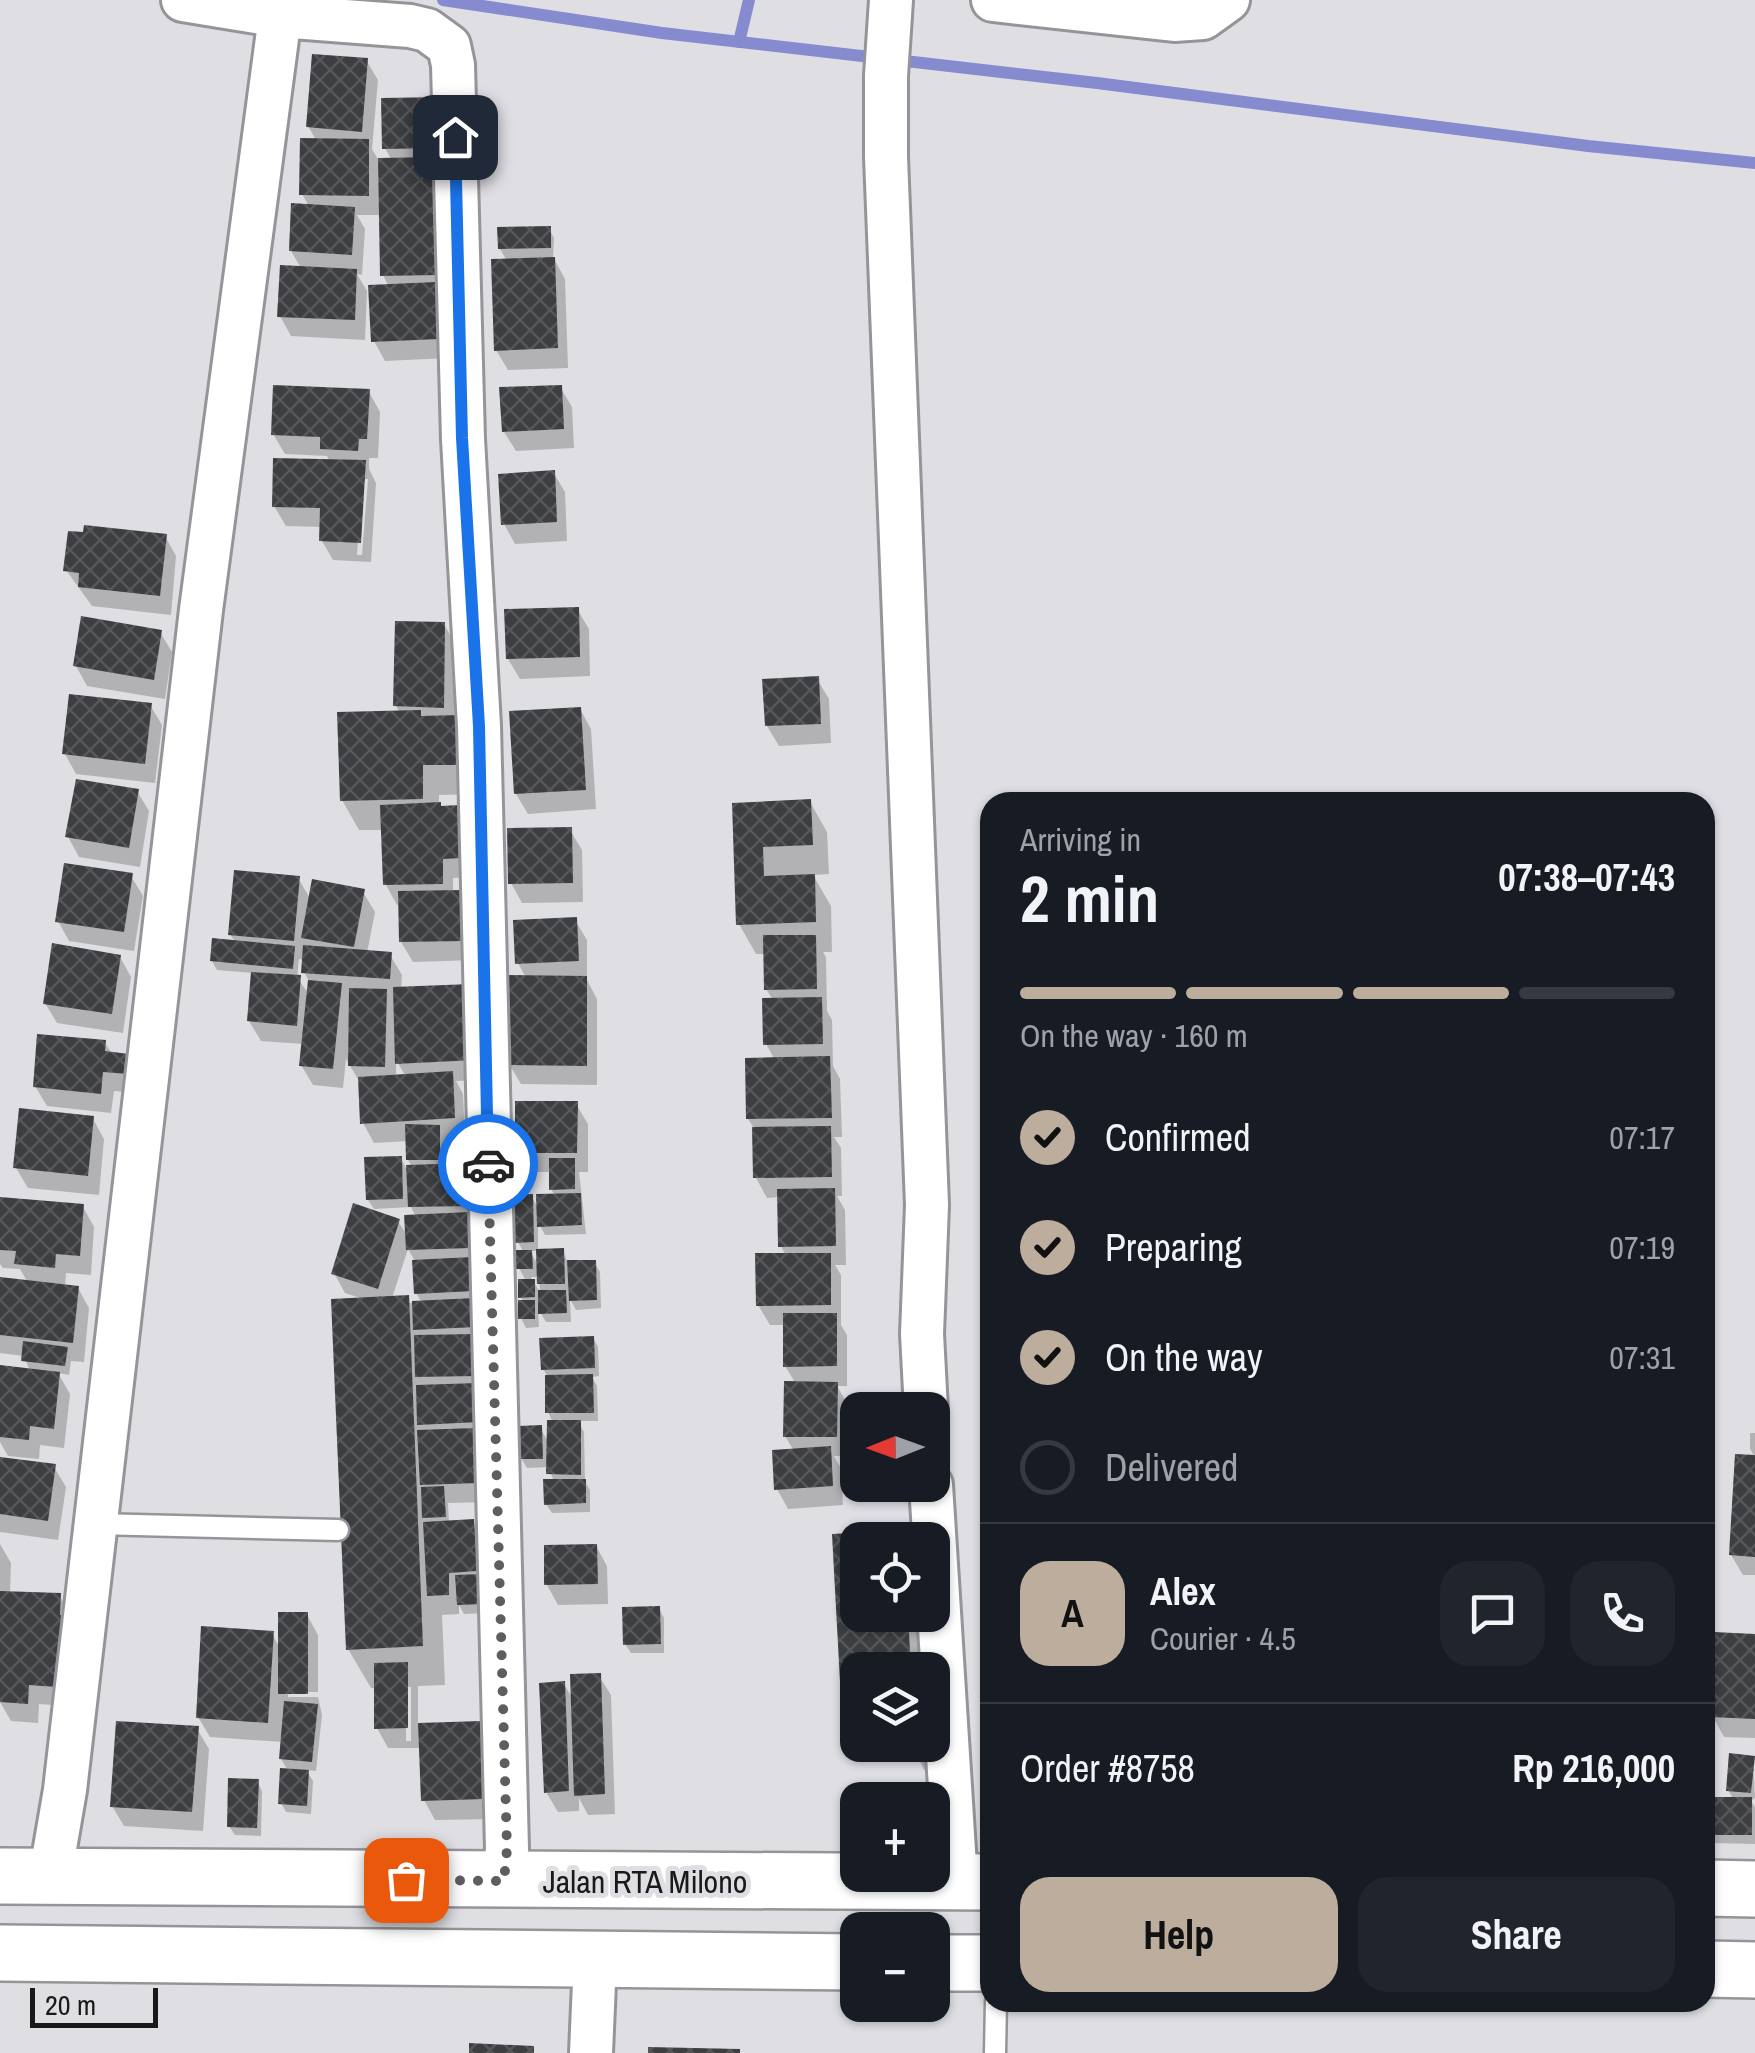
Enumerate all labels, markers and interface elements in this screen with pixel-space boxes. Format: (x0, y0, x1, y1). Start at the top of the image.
pin (413, 95, 498, 180)
icon: home (428, 110, 483, 165)
text: Arriving in (1020, 818, 1141, 861)
text: 07:38–07:43 (1498, 852, 1675, 903)
text: 2 min (1020, 855, 1159, 942)
text: On the way · 160 m (1020, 1014, 1248, 1057)
icon: check (1020, 1110, 1075, 1165)
text: Confirmed (1105, 1112, 1250, 1163)
courier (438, 1114, 538, 1214)
text: 07:17 (1609, 1116, 1675, 1159)
icon: car (461, 1137, 516, 1192)
icon: check (1020, 1220, 1075, 1275)
text: Preparing (1105, 1222, 1242, 1273)
text: 07:19 (1609, 1226, 1675, 1269)
icon: check (1020, 1330, 1075, 1385)
text: On the way (1105, 1332, 1263, 1383)
text: 07:31 (1609, 1336, 1675, 1379)
north arrow (840, 1392, 950, 1502)
map controls (840, 1392, 950, 2022)
text: Delivered (1105, 1442, 1238, 1493)
button: locate (840, 1522, 950, 1632)
button: chat (1440, 1561, 1545, 1666)
button: phone (1570, 1561, 1675, 1666)
text: Alex (1150, 1566, 1216, 1617)
text: A (1061, 1588, 1084, 1639)
text: Courier · 4.5 (1150, 1617, 1296, 1660)
button: layers (840, 1652, 950, 1762)
text: Order #8758 (1020, 1743, 1195, 1794)
text: Rp 216,000 (1512, 1743, 1675, 1794)
button: + (840, 1782, 950, 1892)
pin (364, 1838, 449, 1923)
icon: bag (379, 1853, 434, 1908)
street label: Jalan RTA Milono (543, 1860, 747, 1903)
button: Help (1020, 1877, 1338, 1992)
button: Share (1358, 1877, 1675, 1992)
button: − (840, 1912, 950, 2022)
scale bar (30, 1983, 158, 2028)
text: 20 m (45, 1986, 96, 2024)

